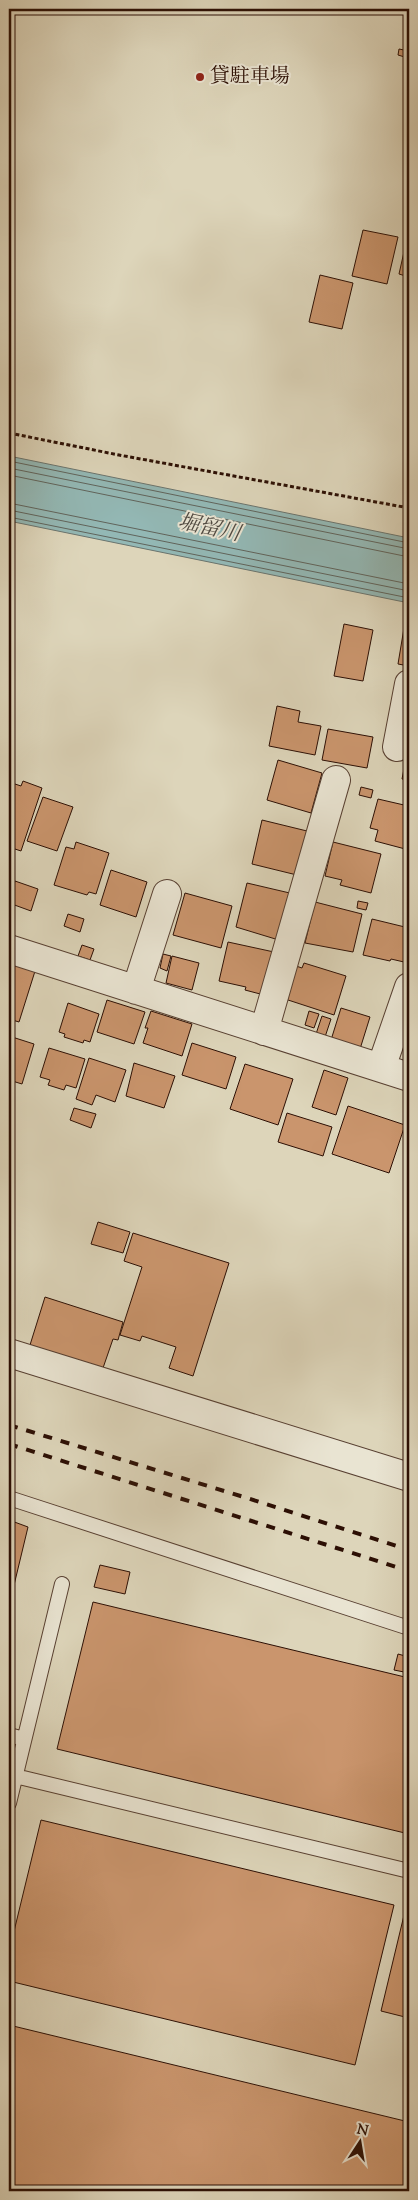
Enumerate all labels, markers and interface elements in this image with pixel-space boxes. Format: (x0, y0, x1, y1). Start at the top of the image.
place label: 貸駐車場 (210, 63, 290, 92)
marker: 貸駐車場 (194, 71, 206, 83)
water label: 堀留川 (175, 508, 245, 551)
north arrow (336, 2118, 386, 2168)
text: N (355, 2120, 370, 2142)

